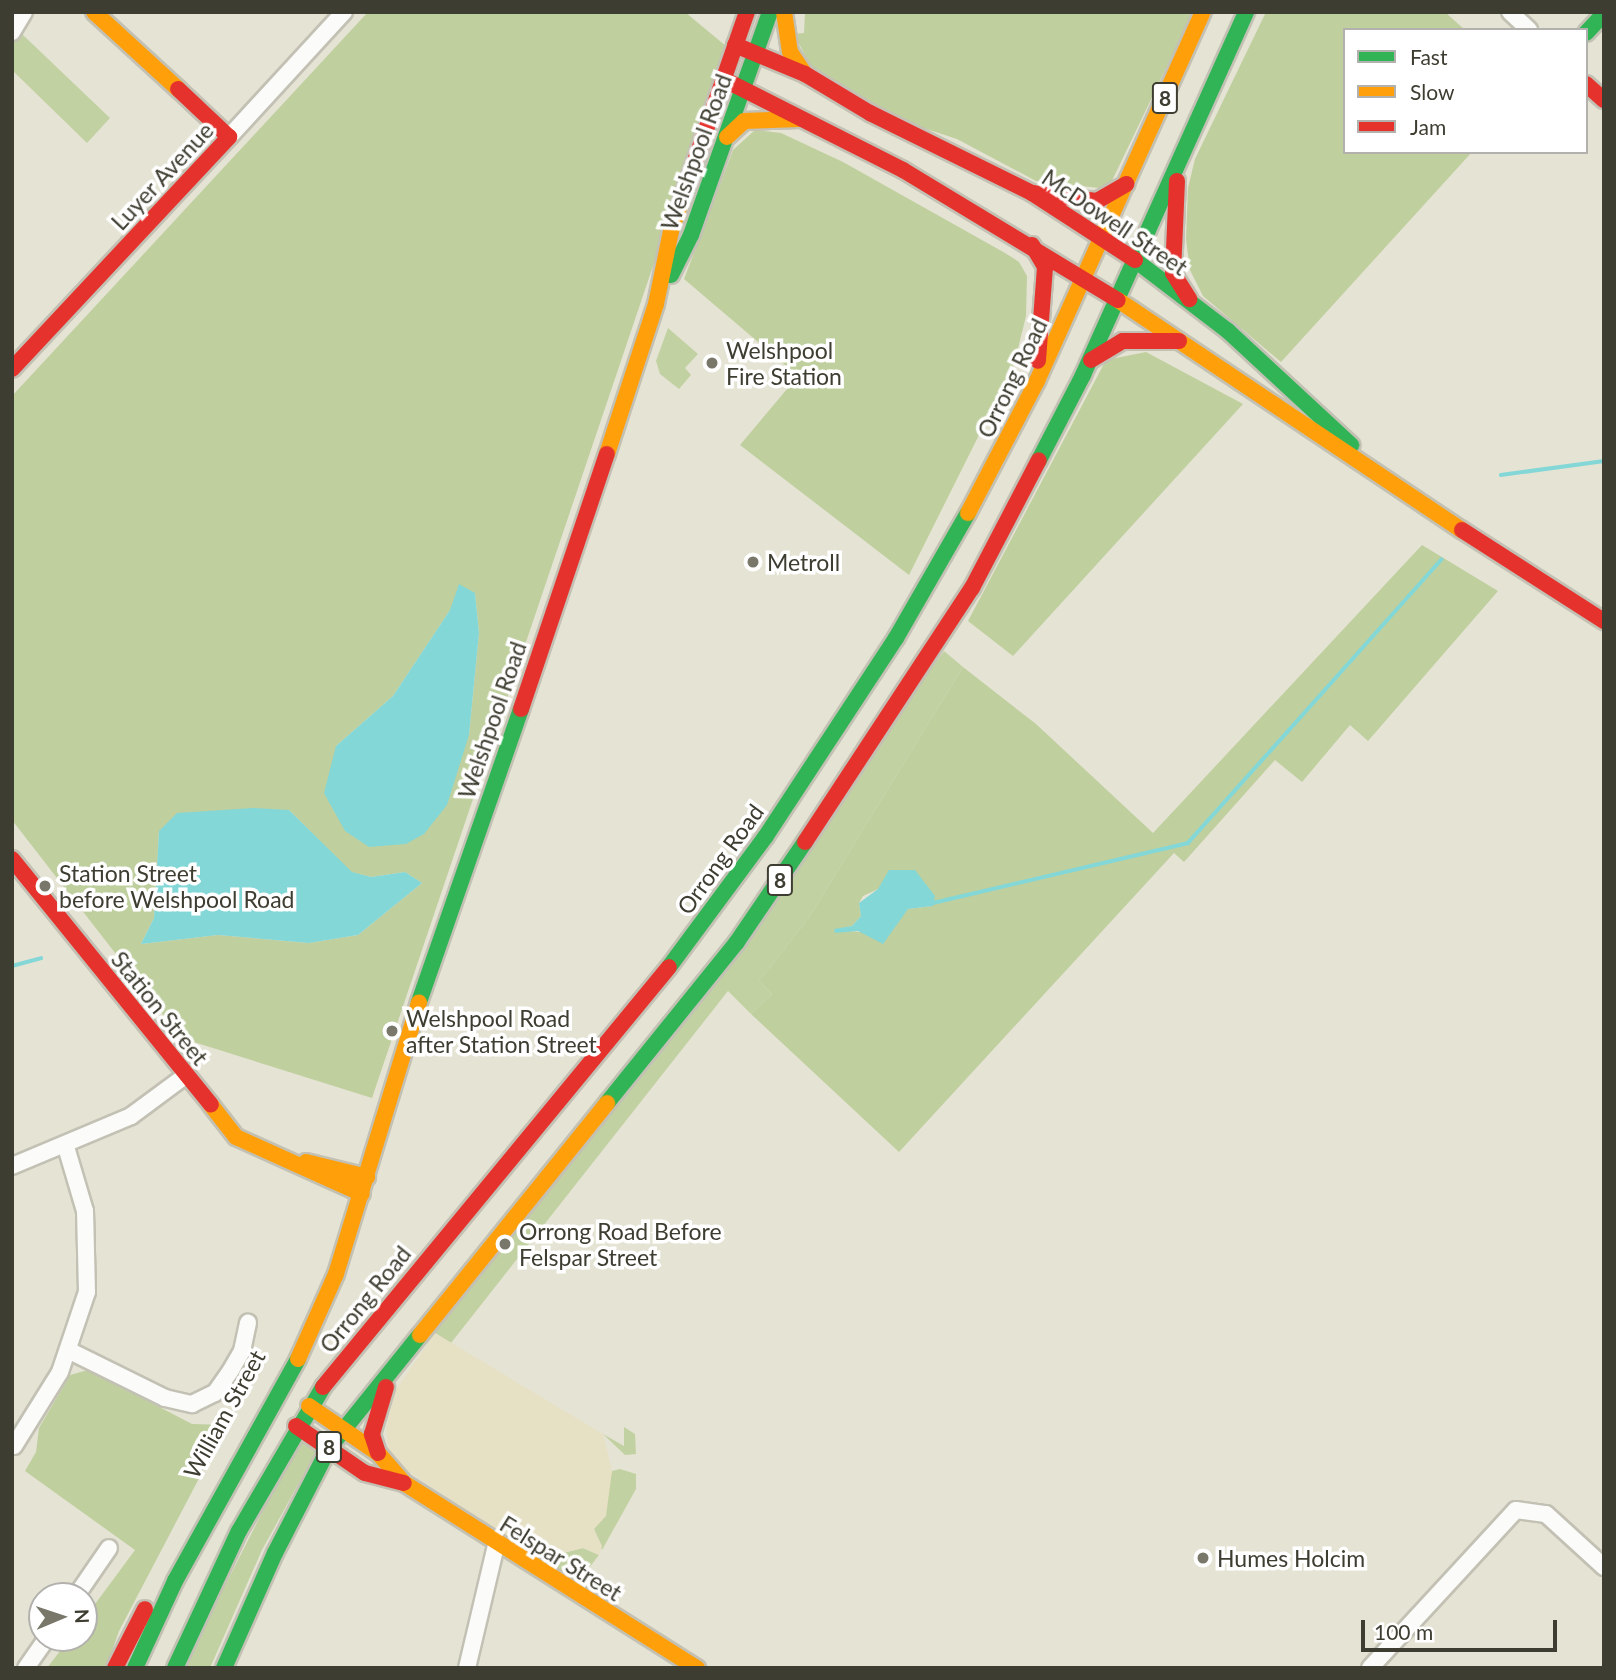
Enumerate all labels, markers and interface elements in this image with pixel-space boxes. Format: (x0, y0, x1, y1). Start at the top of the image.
legend (1343, 28, 1588, 154)
text: Fast (1410, 44, 1447, 69)
street label: Welshpool Road (655, 70, 737, 234)
text: Slow (1410, 79, 1454, 104)
road number: 8 (1151, 80, 1179, 116)
text: Jam (1410, 114, 1446, 139)
street label: Luyer Avenue (105, 116, 219, 236)
street label: McDowell Street (1037, 163, 1193, 281)
street label: Orrong Road (971, 314, 1053, 442)
place label: Welshpool Fire Station (726, 336, 842, 390)
marker: Welshpool Fire Station (704, 355, 720, 371)
place label: Metroll (767, 548, 840, 576)
marker: Metroll (745, 554, 761, 570)
street label: Welshpool Road (452, 638, 532, 802)
street label: Orrong Road (671, 799, 769, 919)
place label: Station Street before Welshpool Road (59, 859, 295, 913)
road number: 8 (766, 862, 794, 898)
marker: Station Street before Welshpool Road (37, 878, 53, 894)
street label: Station Street (106, 946, 214, 1070)
place label: Welshpool Road after Station Street (406, 1004, 597, 1058)
marker: Welshpool Road after Station Street (384, 1023, 400, 1039)
place label: Orrong Road Before Felspar Street (519, 1217, 722, 1271)
marker: Orrong Road Before Felspar Street (497, 1236, 513, 1252)
street label: Orrong Road (314, 1240, 416, 1358)
street label: William Street (177, 1345, 271, 1483)
road number: 8 (315, 1430, 343, 1464)
street label: Felspar Street (495, 1510, 627, 1606)
place label: Humes Holcim (1217, 1544, 1365, 1572)
marker: Humes Holcim (1195, 1550, 1211, 1566)
north arrow (28, 1582, 98, 1652)
scale bar (1364, 1606, 1560, 1650)
text: N (71, 1609, 94, 1624)
text: 100 m (1374, 1619, 1433, 1644)

